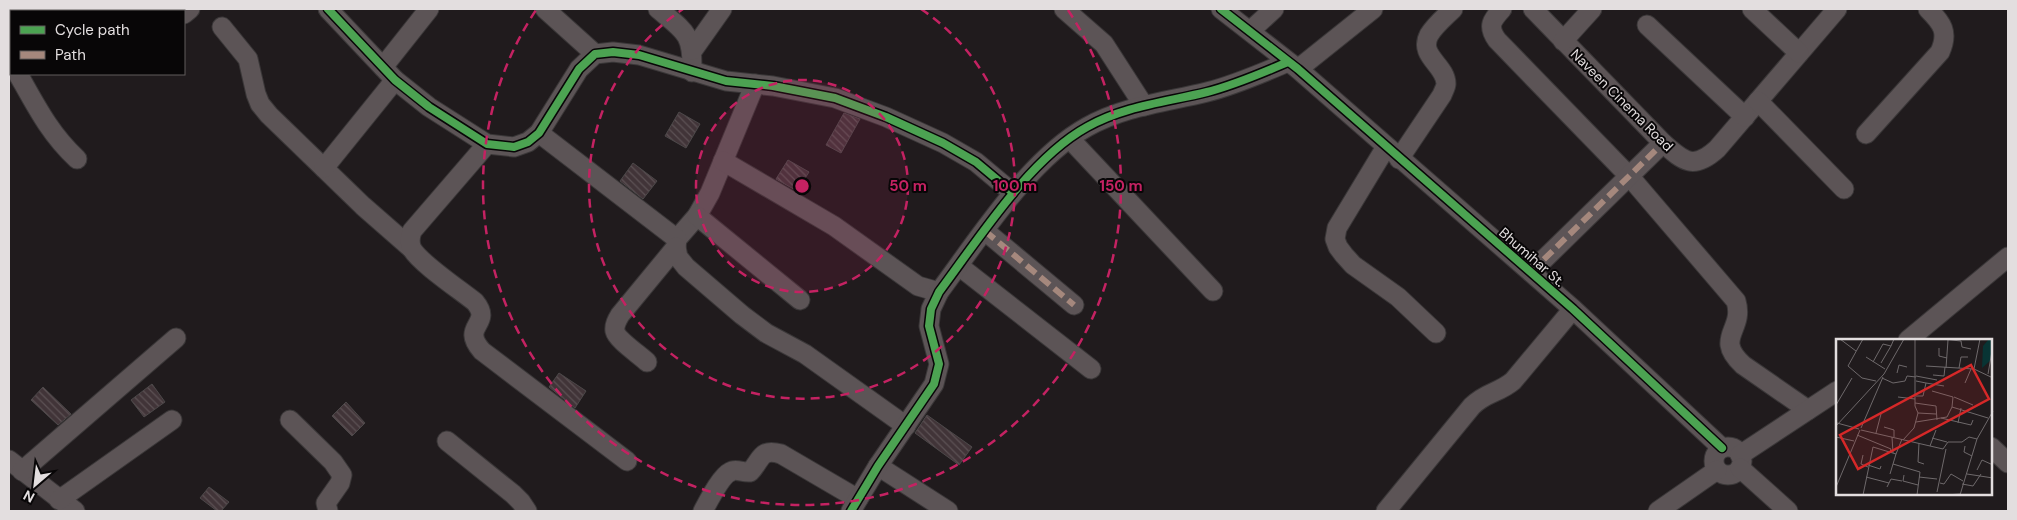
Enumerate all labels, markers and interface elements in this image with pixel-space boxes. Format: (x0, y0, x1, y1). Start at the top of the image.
legend (10, 10, 185, 75)
text: Cycle path (55, 20, 130, 40)
text: Path (55, 45, 86, 65)
street label: Naveen Cinema Road (1567, 45, 1677, 155)
text: 50 m (889, 176, 927, 196)
text: 100 m (993, 176, 1037, 196)
text: 150 m (1100, 176, 1143, 196)
centre of rings (793, 177, 811, 195)
street label: Bhumihar St. (1495, 224, 1569, 291)
inset map (1836, 339, 1992, 495)
north arrow (10, 460, 60, 510)
text: N (20, 486, 38, 507)

